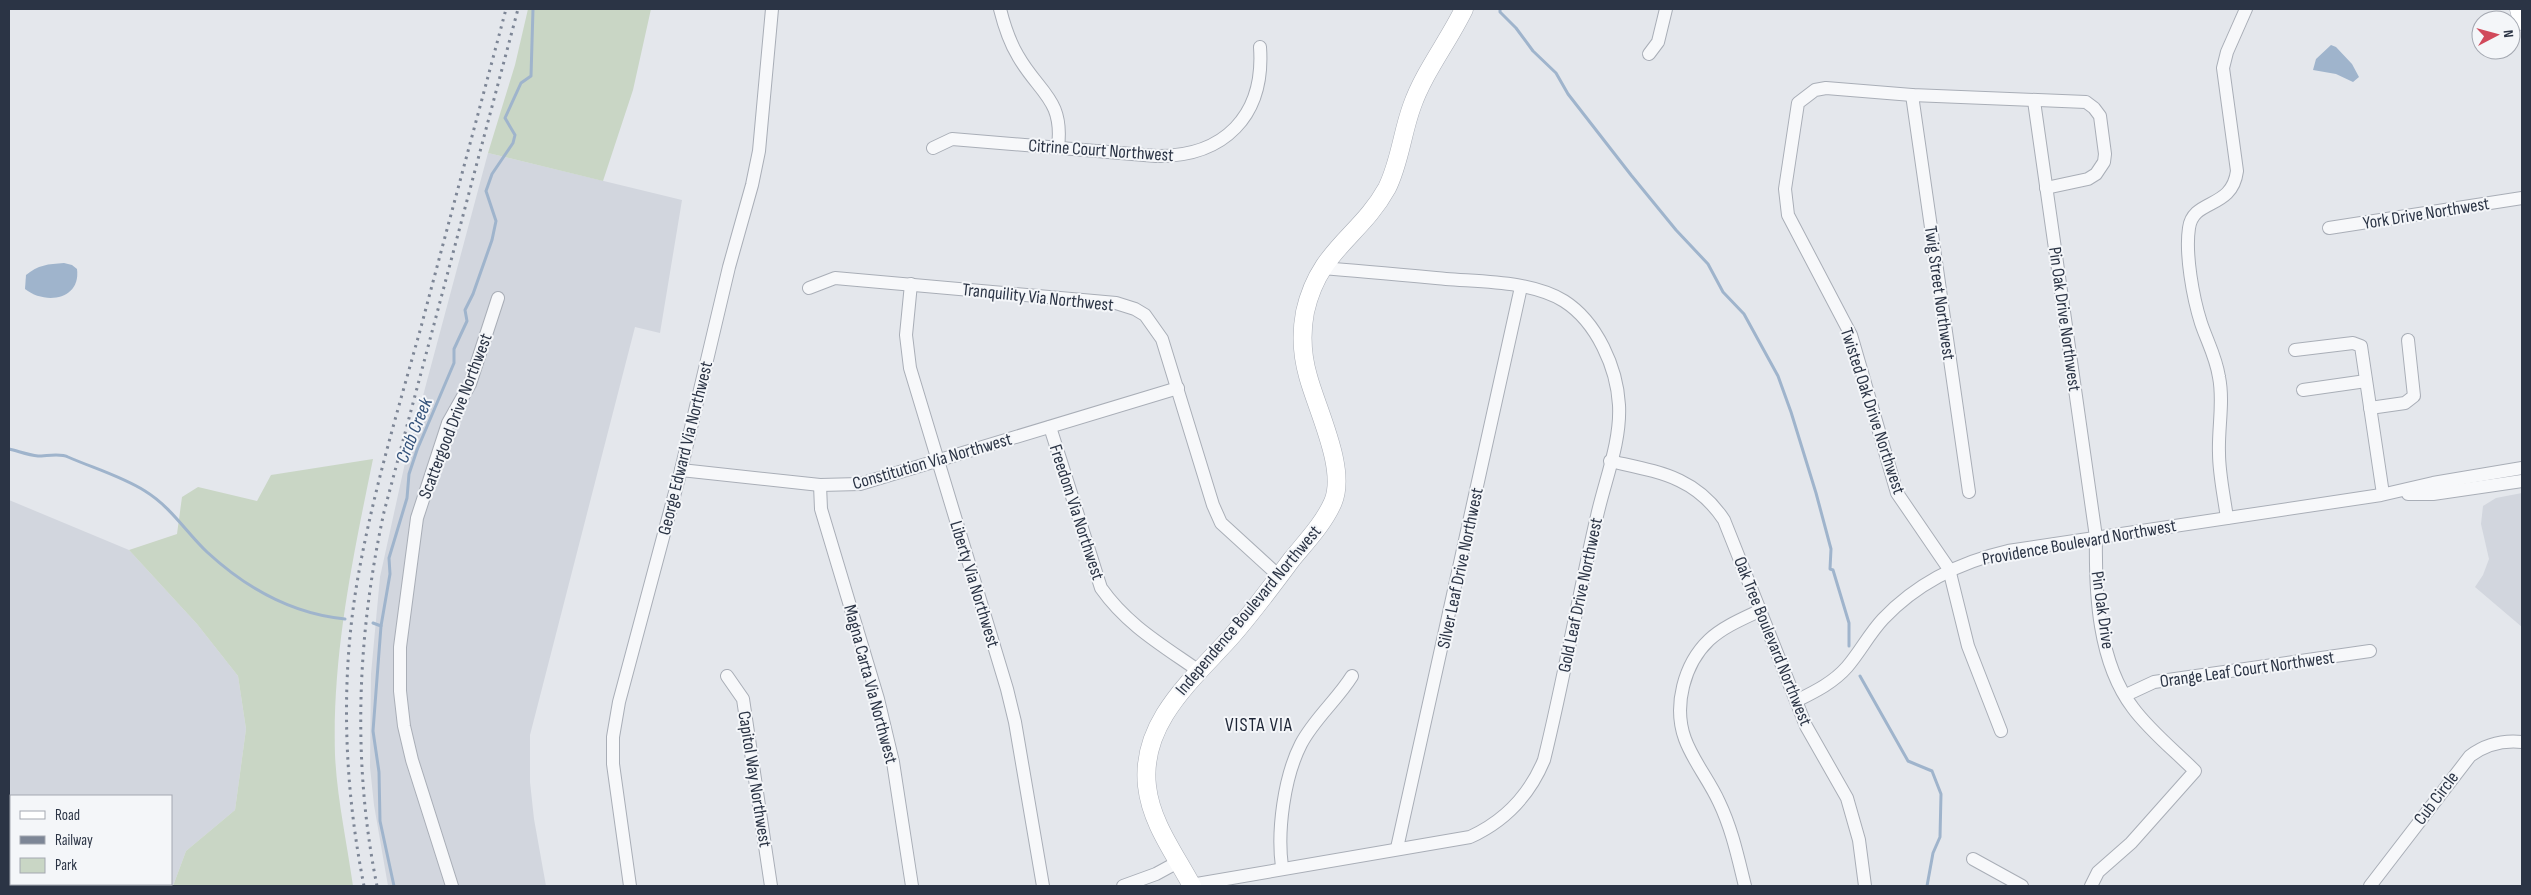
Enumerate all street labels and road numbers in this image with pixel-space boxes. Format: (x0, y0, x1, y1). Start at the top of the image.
street label: Citrine Court Northwest (1028, 135, 1175, 166)
street label: York Drive Northwest (2361, 193, 2491, 234)
street label: Twig Street Northwest (1920, 225, 1959, 362)
street label: Pin Oak Drive Northwest (2044, 246, 2085, 393)
street label: Tranquility Via Northwest (961, 279, 1115, 316)
street label: Twisted Oak Drive Northwest (1836, 325, 1909, 497)
street label: Scattergood Drive Northwest (414, 330, 497, 502)
street label: George Edward Via Northwest (654, 359, 717, 537)
street label: Constitution Via Northwest (850, 429, 1015, 494)
street label: Freedom Via Northwest (1045, 442, 1108, 583)
street label: Silver Leaf Drive Northwest (1433, 485, 1488, 650)
street label: Gold Leaf Drive Northwest (1554, 515, 1607, 674)
street label: Providence Boulevard Northwest (1980, 515, 2178, 570)
street label: Liberty Via Northwest (945, 518, 1004, 650)
street label: Independence Boulevard Northwest (1171, 521, 1326, 699)
street label: Oak Tree Boulevard Northwest (1729, 554, 1816, 729)
street label: Pin Oak Drive (2087, 570, 2118, 650)
street label: Magna Carta Via Northwest (839, 602, 902, 766)
street label: Orange Leaf Court Northwest (2158, 647, 2336, 692)
street label: Capitol Way Northwest (733, 710, 776, 849)
street label: Cub Circle (2410, 768, 2463, 829)

